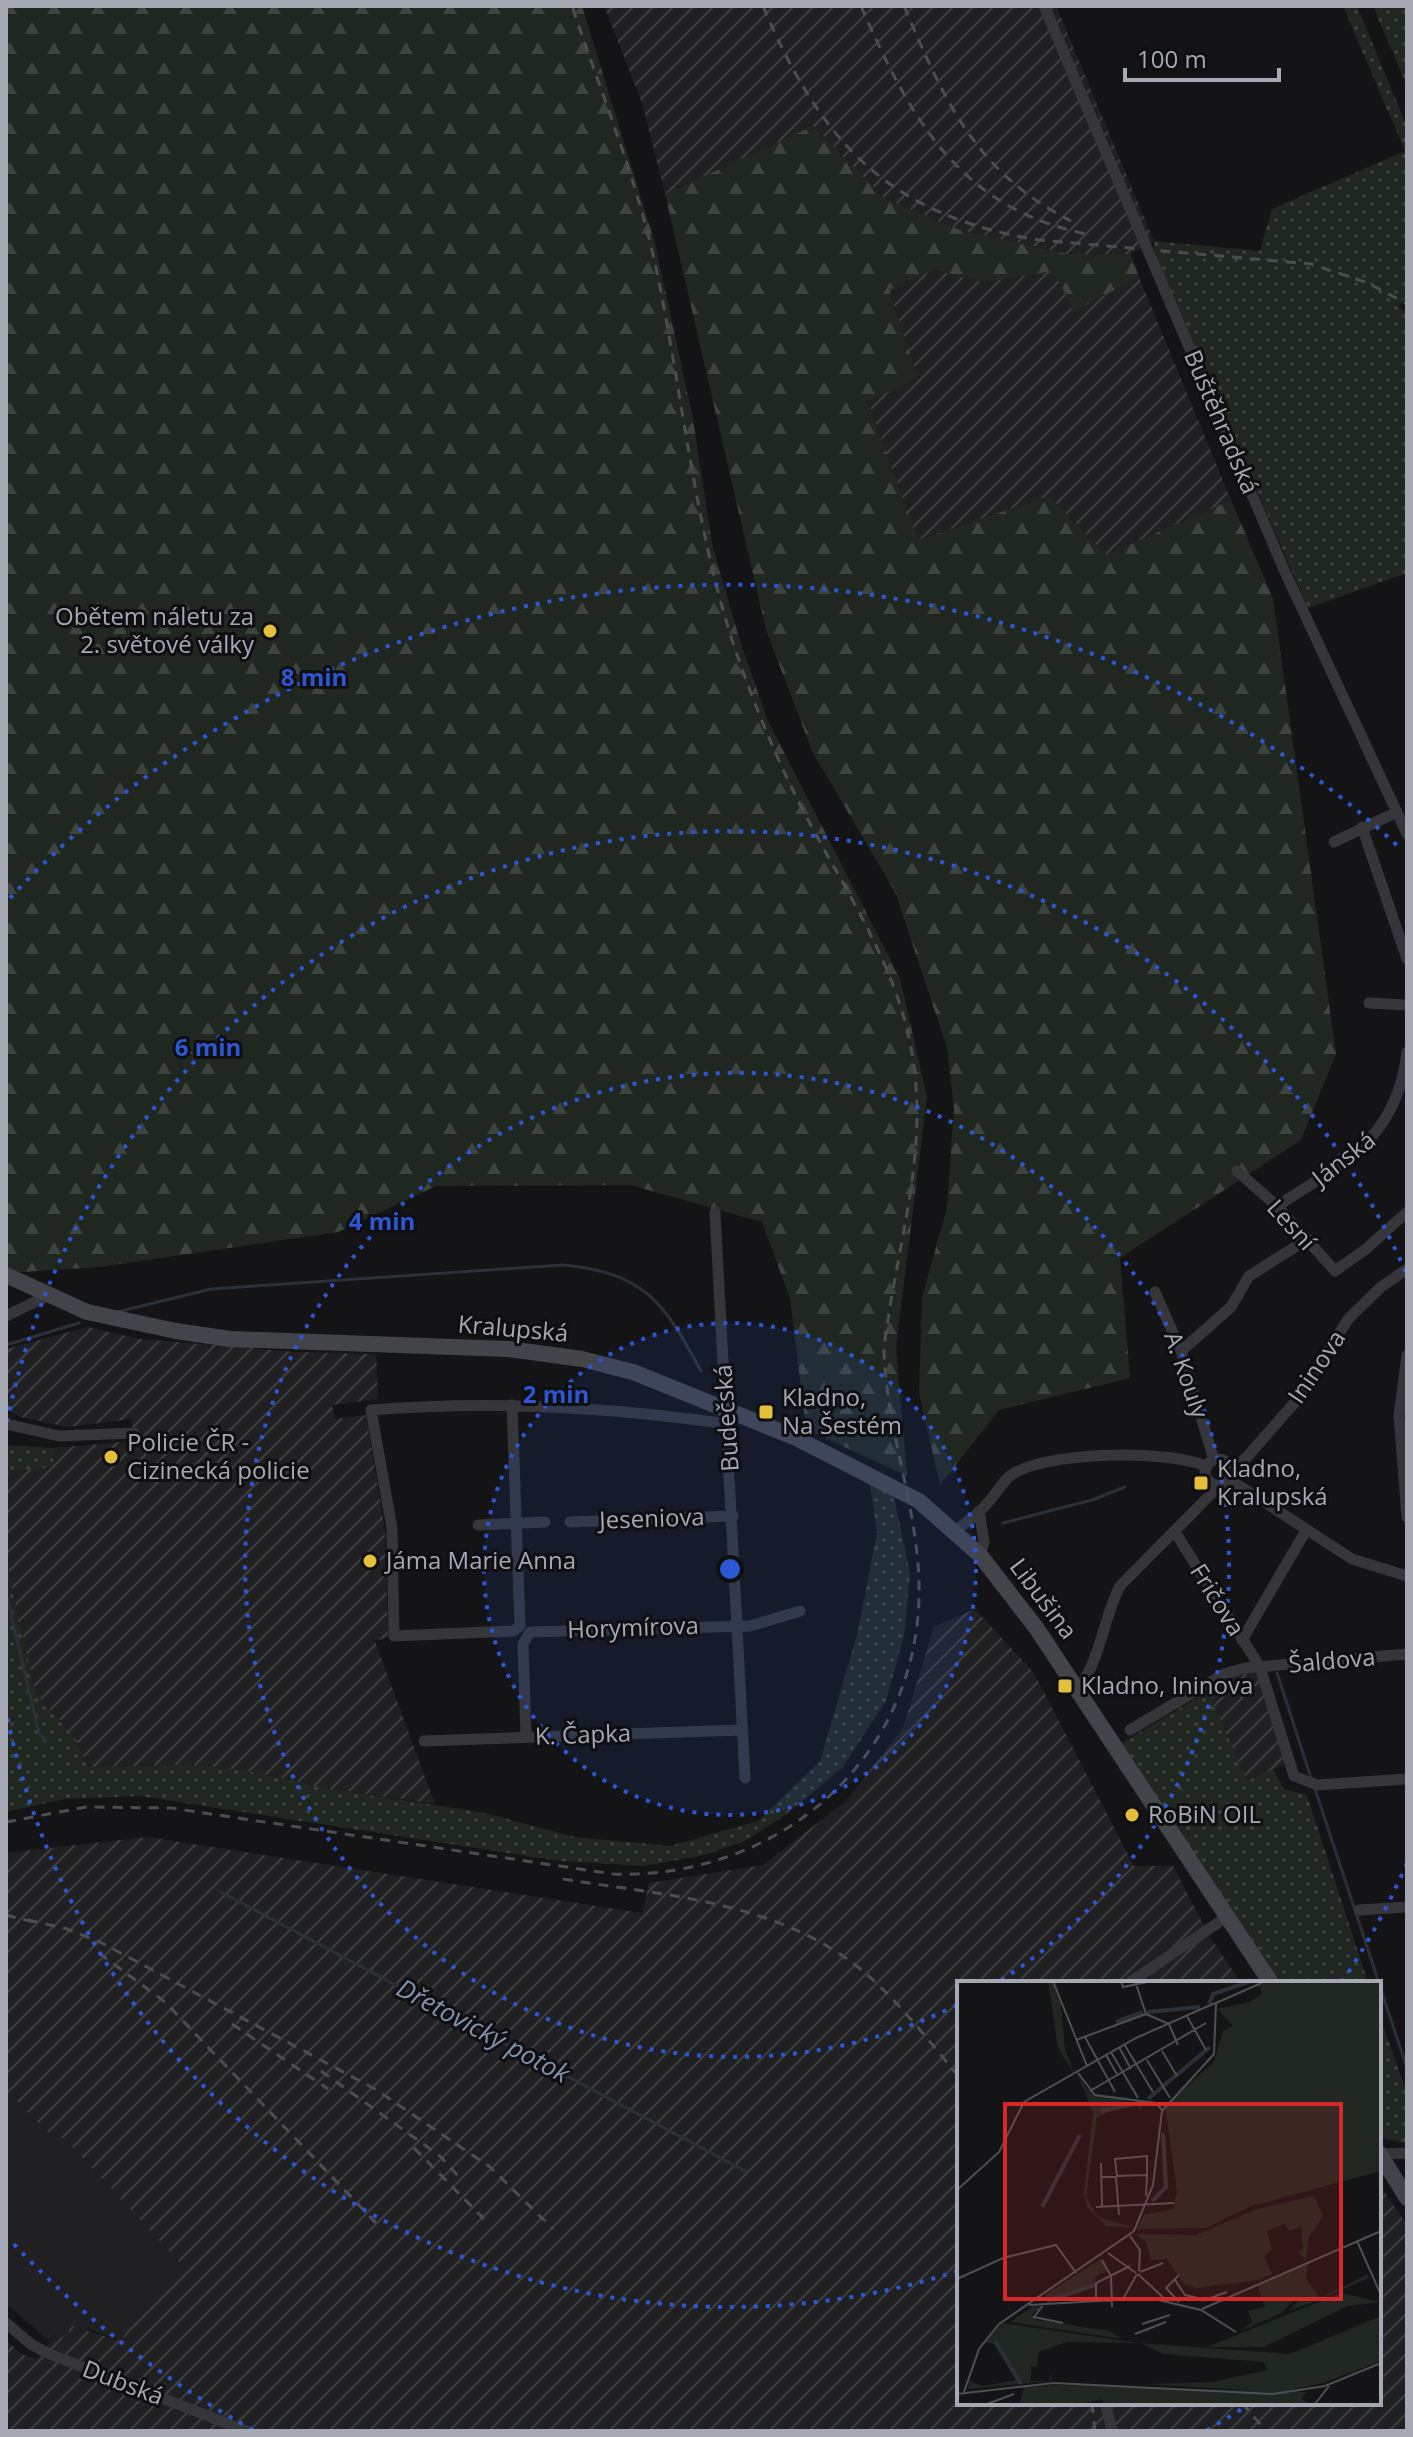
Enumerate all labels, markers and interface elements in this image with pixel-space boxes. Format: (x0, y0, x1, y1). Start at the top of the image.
scale bar (1125, 32, 1279, 82)
text: 100 m (1137, 42, 1207, 75)
street label: Buštěhradská (1177, 344, 1268, 499)
place label: Obětem náletu za 2. světové války (55, 599, 255, 660)
marker: Obětem náletu za 2. světové války (261, 622, 279, 640)
text: 8 min (281, 660, 347, 693)
text: 6 min (175, 1030, 241, 1063)
street label: Jánská (1303, 1123, 1382, 1194)
street label: Lesní (1260, 1191, 1324, 1257)
text: 4 min (349, 1204, 415, 1237)
street label: Kralupská (457, 1306, 570, 1349)
street label: Ininova (1279, 1323, 1352, 1409)
street label: A. Kouly (1157, 1327, 1218, 1423)
street label: Budečská (705, 1363, 746, 1473)
text: 2 min (523, 1377, 589, 1410)
place label: Kladno, Na Šestém (782, 1380, 902, 1441)
marker: Kladno, Na Šestém (757, 1403, 775, 1421)
place label: Policie ČR - Cizinecká policie (127, 1425, 310, 1486)
marker: Policie ČR - Cizinecká policie (102, 1448, 120, 1466)
place label: Kladno, Kralupská (1217, 1451, 1328, 1512)
marker: Kladno, Kralupská (1192, 1474, 1210, 1492)
street label: Jeseniova (597, 1499, 705, 1536)
place label: Jáma Marie Anna (384, 1543, 576, 1576)
street label: Libušina (1003, 1551, 1086, 1645)
marker: Jáma Marie Anna (361, 1552, 379, 1570)
centre of rings (716, 1555, 744, 1583)
street label: Fričova (1183, 1557, 1253, 1642)
street label: Horymírova (567, 1608, 699, 1645)
street label: Šaldova (1287, 1639, 1377, 1680)
place label: Kladno, Ininova (1081, 1668, 1253, 1701)
marker: Kladno, Ininova (1056, 1677, 1074, 1695)
street label: K. Čapka (534, 1715, 632, 1752)
place label: RoBiN OIL (1148, 1797, 1261, 1830)
marker: RoBiN OIL (1123, 1806, 1141, 1824)
water label: Dřetovický potok (391, 1969, 577, 2091)
inset map (957, 1981, 1381, 2405)
street label: Dubská (78, 2351, 169, 2412)

